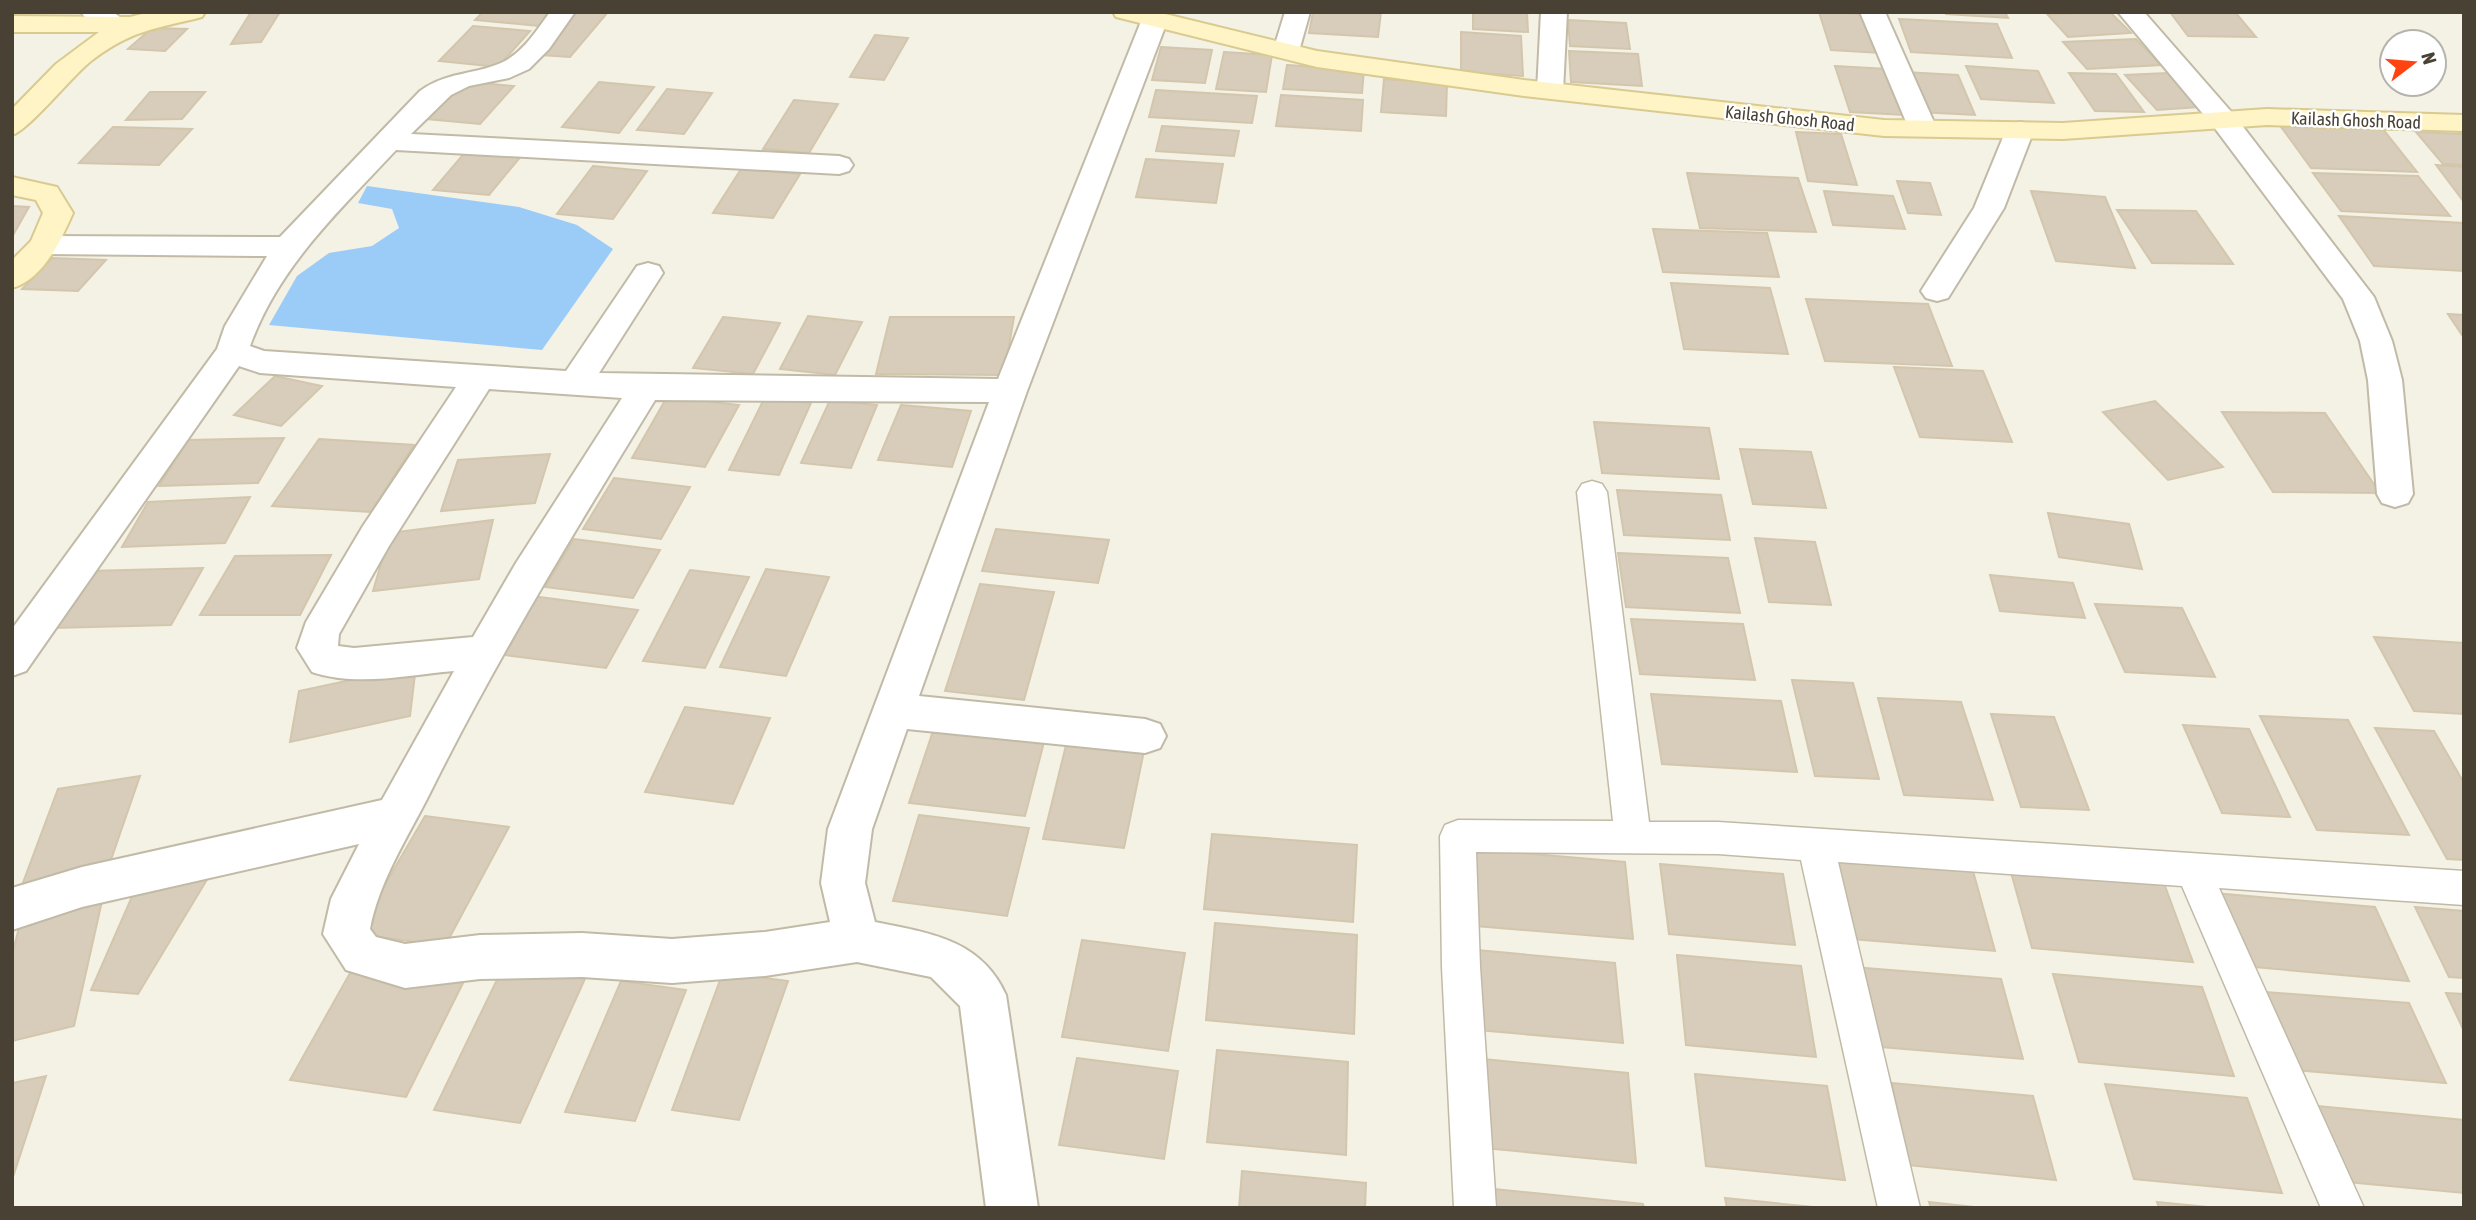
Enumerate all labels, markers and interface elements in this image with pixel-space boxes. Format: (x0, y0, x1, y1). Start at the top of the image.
north arrow (2378, 28, 2448, 98)
text: N (2417, 50, 2441, 67)
street label: Kailash Ghosh Road (1724, 101, 1856, 135)
street label: Kailash Ghosh Road (2291, 107, 2421, 133)

